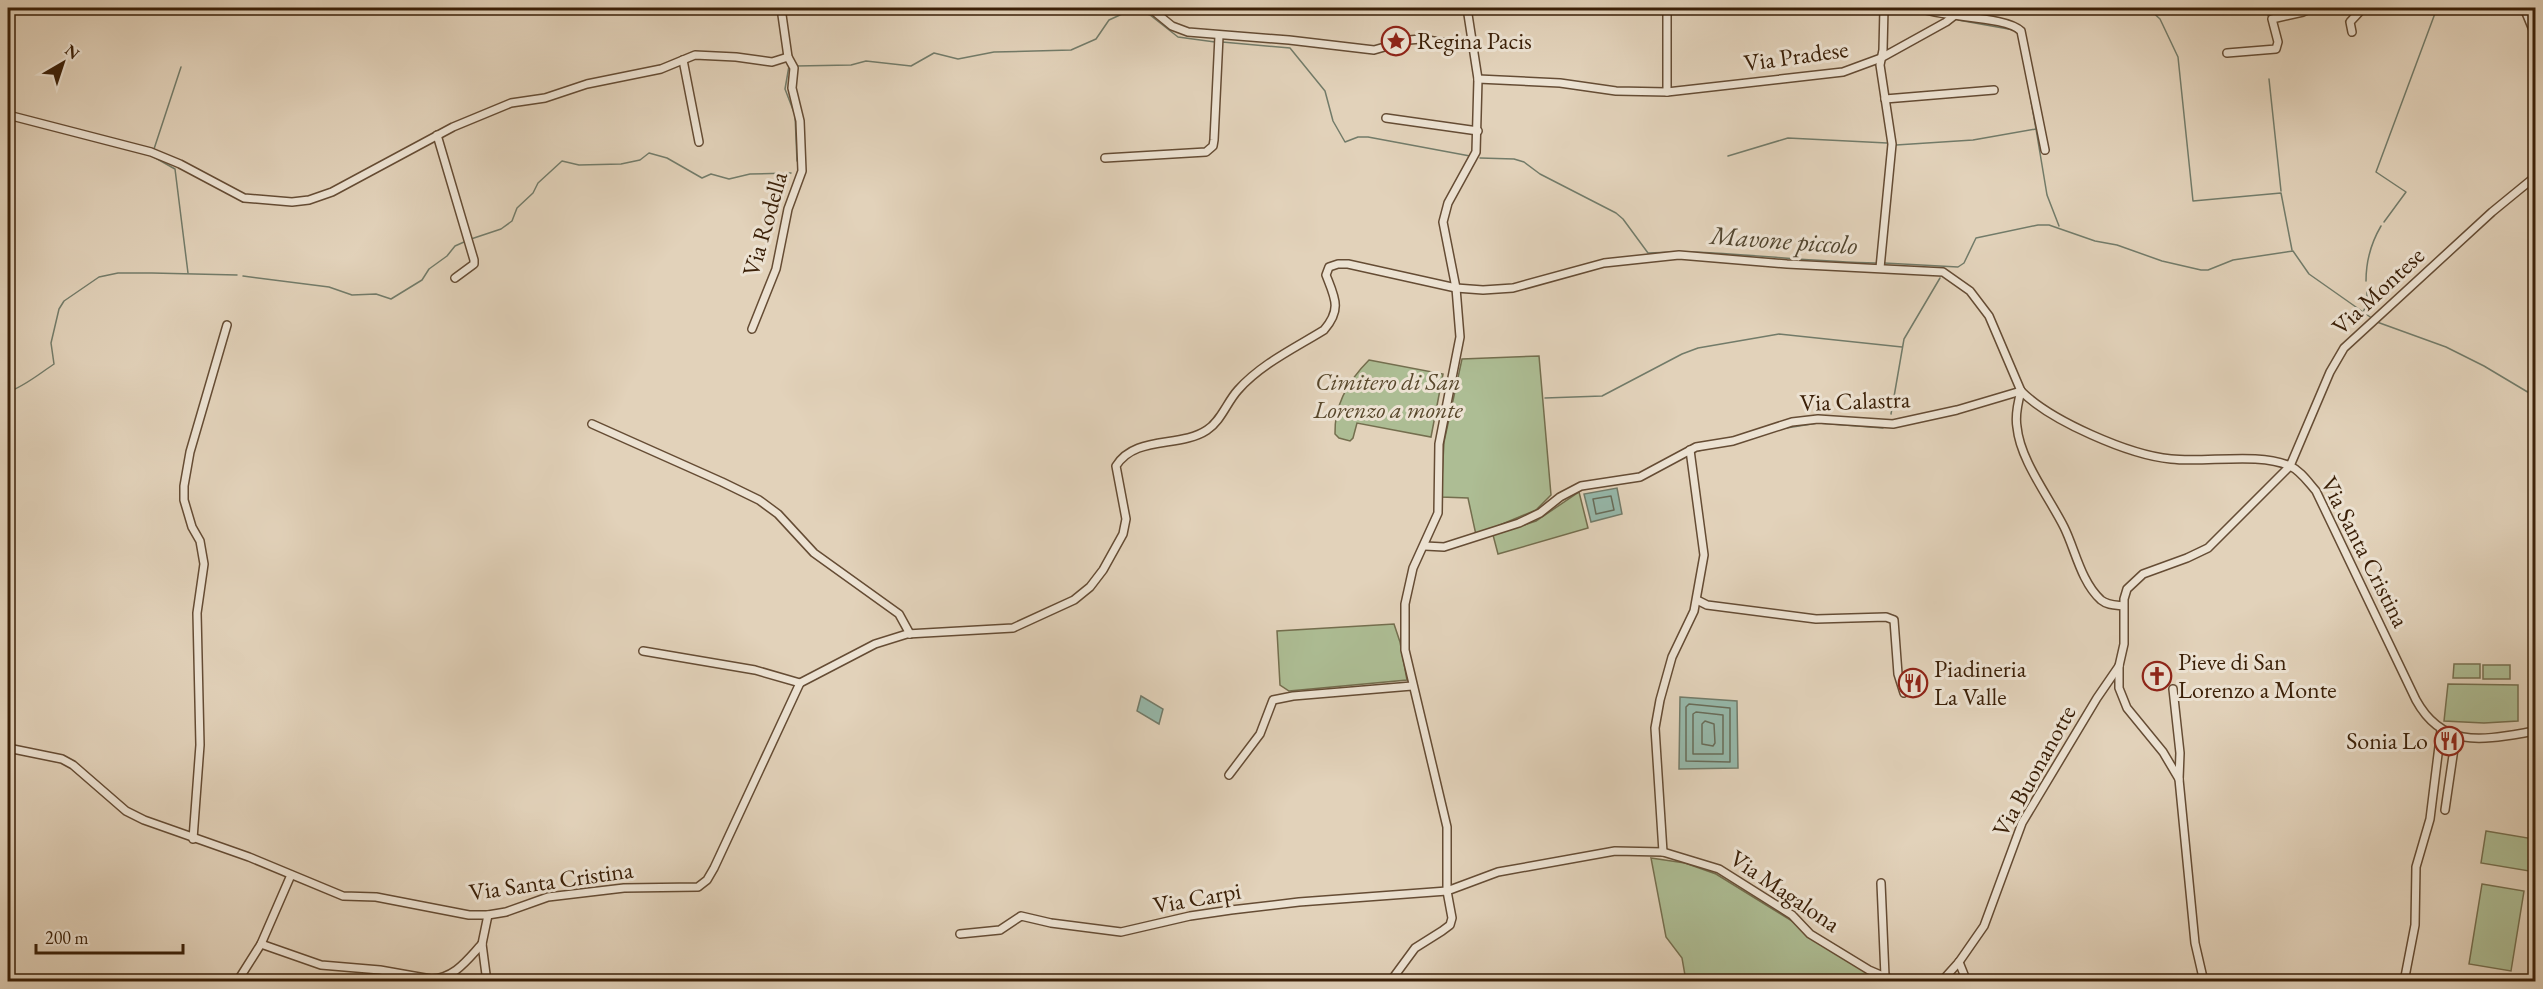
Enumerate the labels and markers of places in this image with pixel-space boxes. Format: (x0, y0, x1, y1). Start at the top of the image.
place icon: Regina Pacis (1380, 25, 1412, 57)
place label: Regina Pacis (1417, 25, 1532, 56)
place label: Pieve di San Lorenzo a Monte (2178, 646, 2337, 705)
place label: Piadineria La Valle (1934, 653, 2027, 712)
church icon: Pieve di San Lorenzo a Monte (2141, 660, 2173, 692)
restaurant icon: Piadineria La Valle (1897, 667, 1929, 699)
place label: Sonia Lo (2346, 725, 2428, 756)
restaurant icon: Sonia Lo (2433, 725, 2465, 757)

